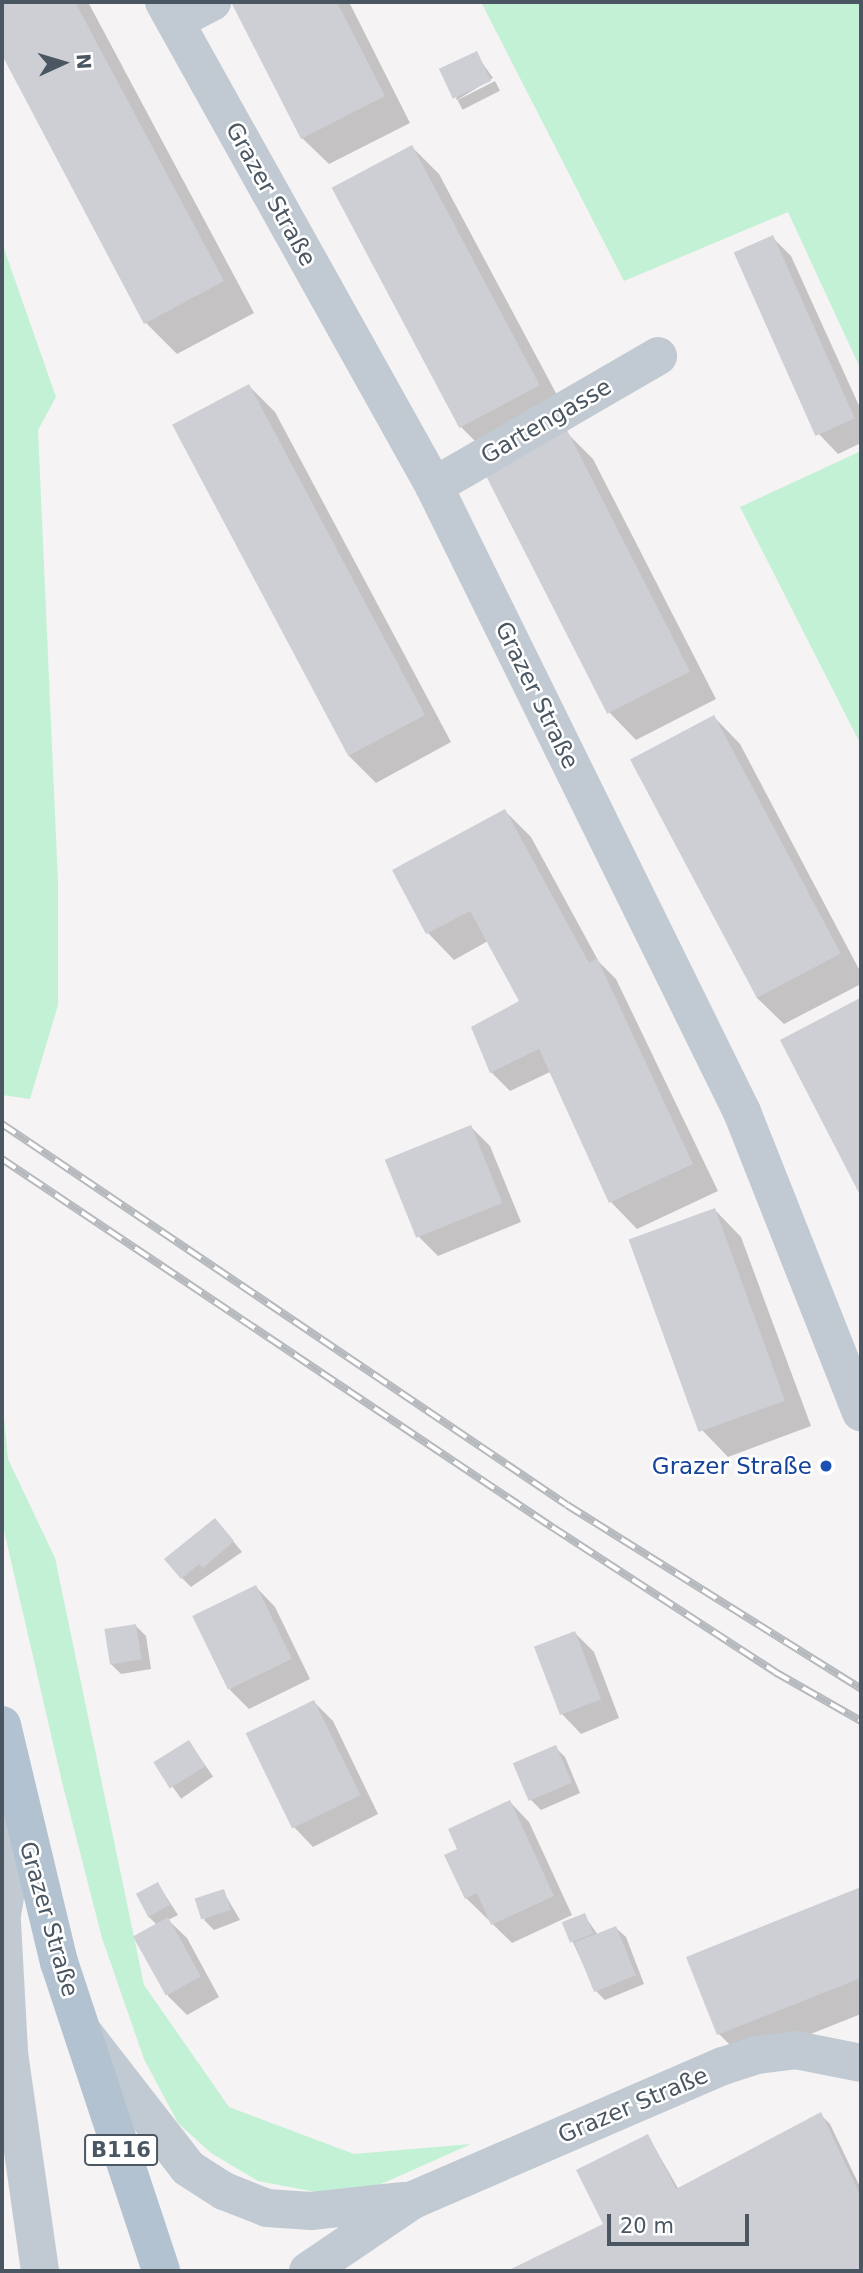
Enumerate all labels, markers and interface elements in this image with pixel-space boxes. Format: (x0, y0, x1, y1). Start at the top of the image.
north arrow (28, 28, 98, 98)
text: N (72, 53, 95, 70)
street label: Grazer Straße (220, 117, 322, 271)
street label: Gartengasse (476, 373, 616, 469)
street label: Grazer Straße (489, 617, 585, 773)
place label: Grazer Straße (652, 1452, 812, 1480)
marker: Grazer Straße (818, 1458, 834, 1474)
street label: Grazer Straße (14, 1838, 84, 2000)
street label: Grazer Straße (554, 2061, 712, 2149)
road number: B116 (82, 2132, 160, 2168)
scale bar (611, 2200, 753, 2244)
text: 20 m (620, 2214, 674, 2238)

